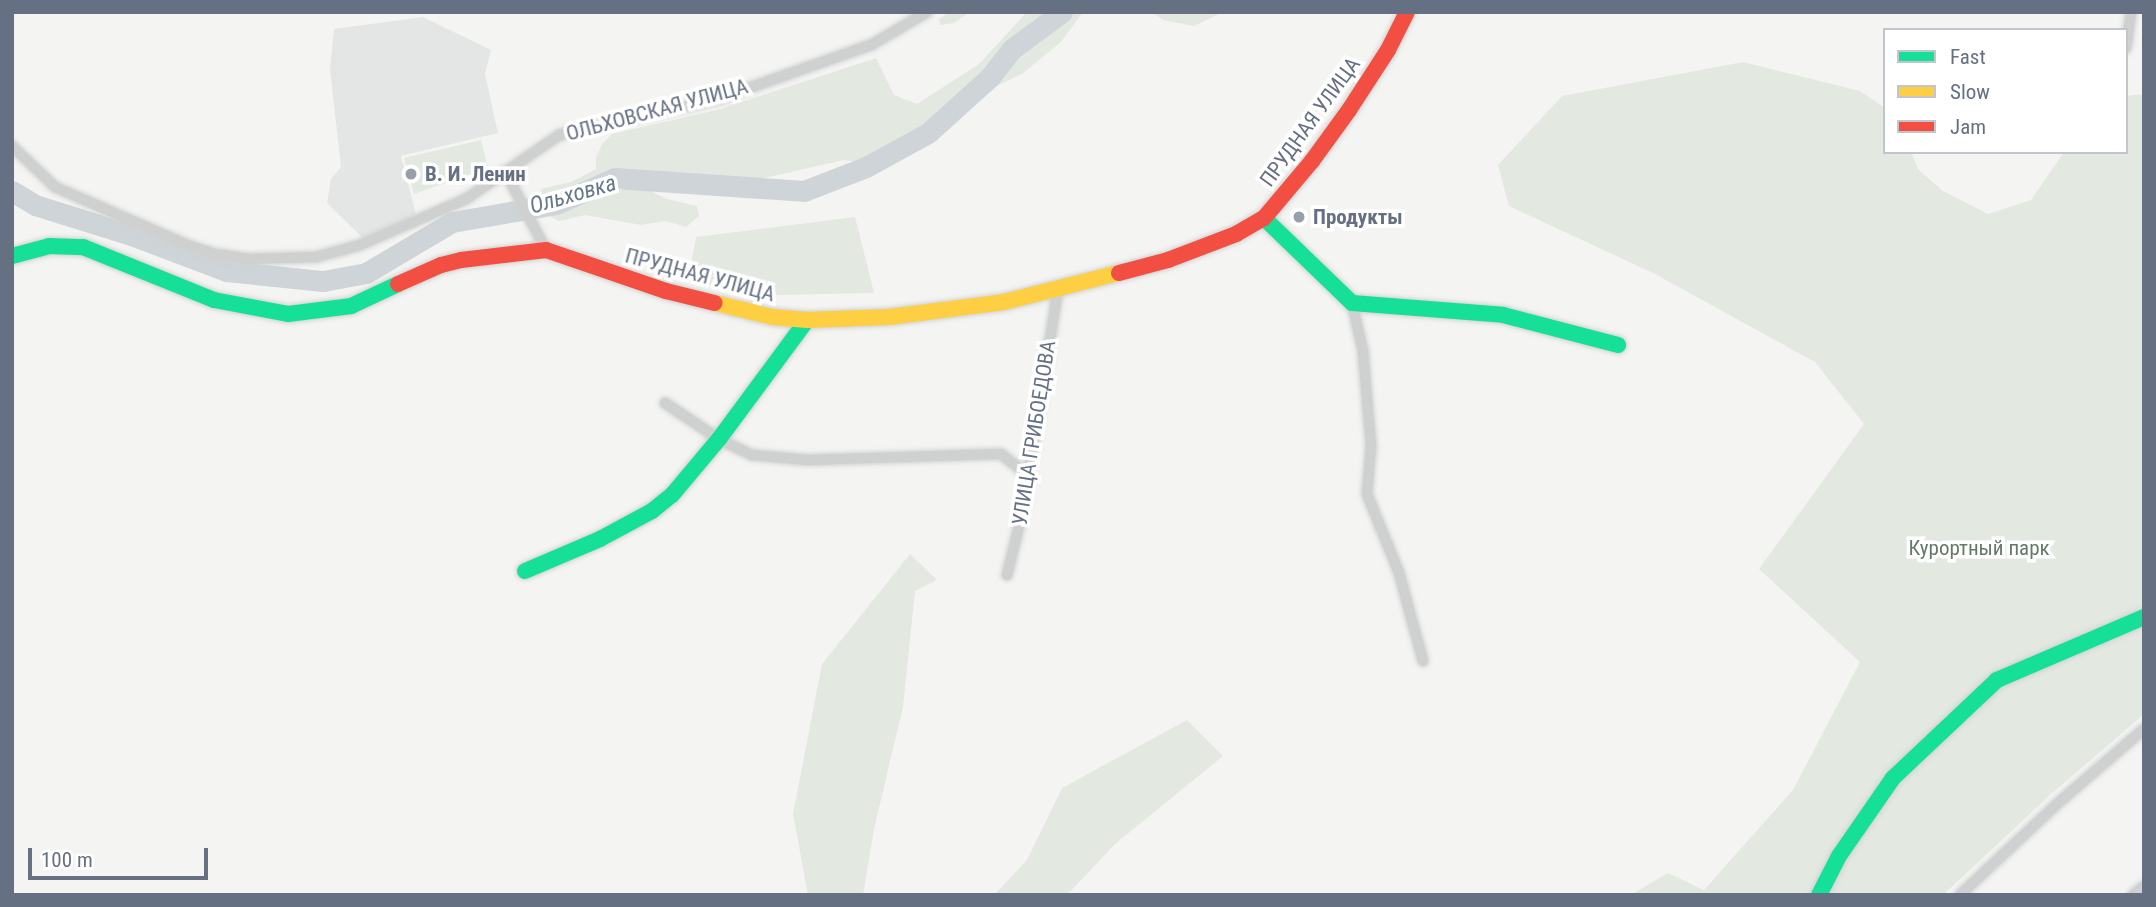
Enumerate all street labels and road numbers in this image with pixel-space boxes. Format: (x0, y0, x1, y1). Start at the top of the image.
street label: ПРУДНАЯ УЛИЦА (1255, 52, 1365, 192)
street label: ОЛЬХОВСКАЯ УЛИЦА (563, 74, 751, 146)
street label: ПРУДНАЯ УЛИЦА (622, 243, 778, 307)
street label: УЛИЦА ГРИБОЕДОВА (1007, 339, 1061, 527)

